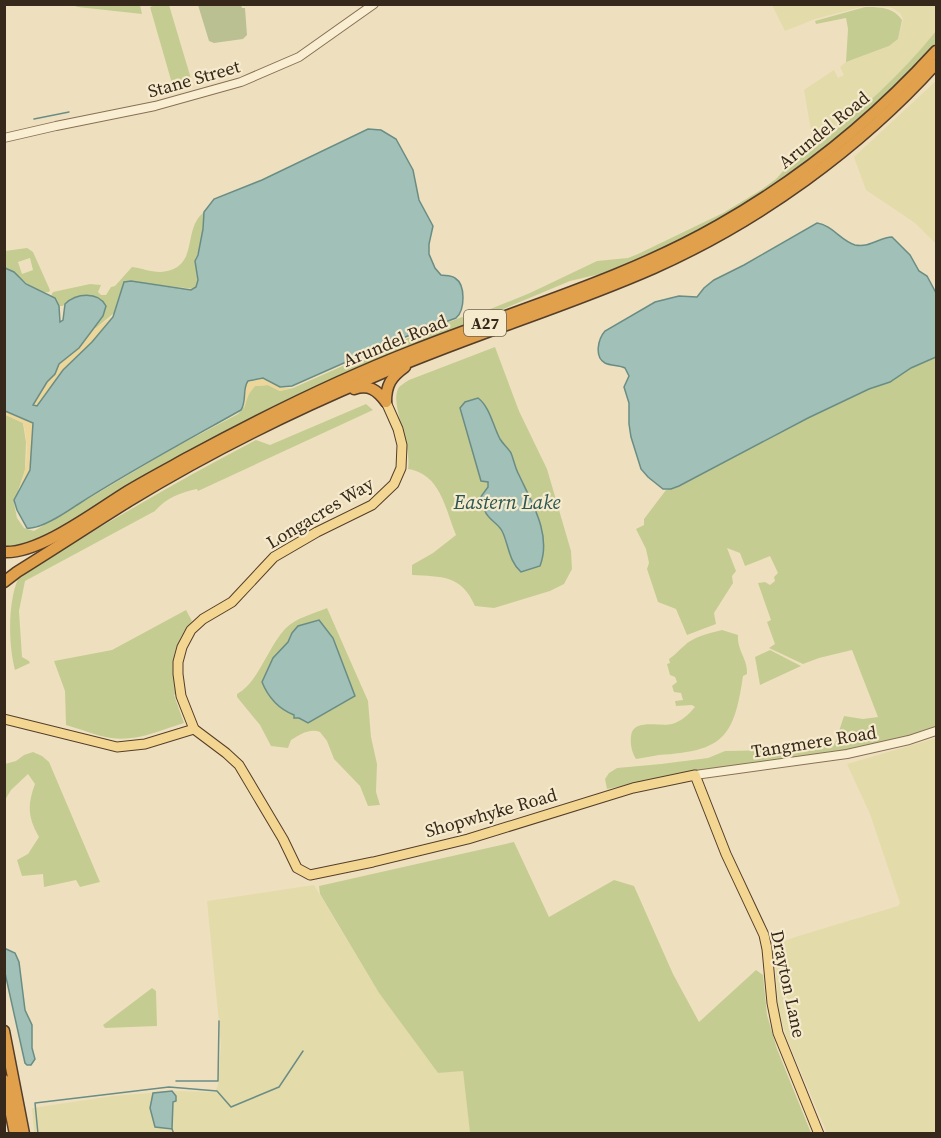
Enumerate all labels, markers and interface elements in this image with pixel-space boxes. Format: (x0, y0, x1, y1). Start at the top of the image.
street label: Stane Street (145, 53, 243, 104)
street label: Arundel Road (773, 85, 875, 174)
street label: Arundel Road (339, 308, 451, 373)
road number: A27 (464, 310, 506, 336)
street label: Longacres Way (262, 470, 379, 554)
water label: Eastern Lake (452, 488, 561, 516)
street label: Tangmere Road (750, 719, 878, 764)
street label: Shopwhyke Road (422, 782, 560, 843)
street label: Drayton Lane (765, 928, 812, 1040)

